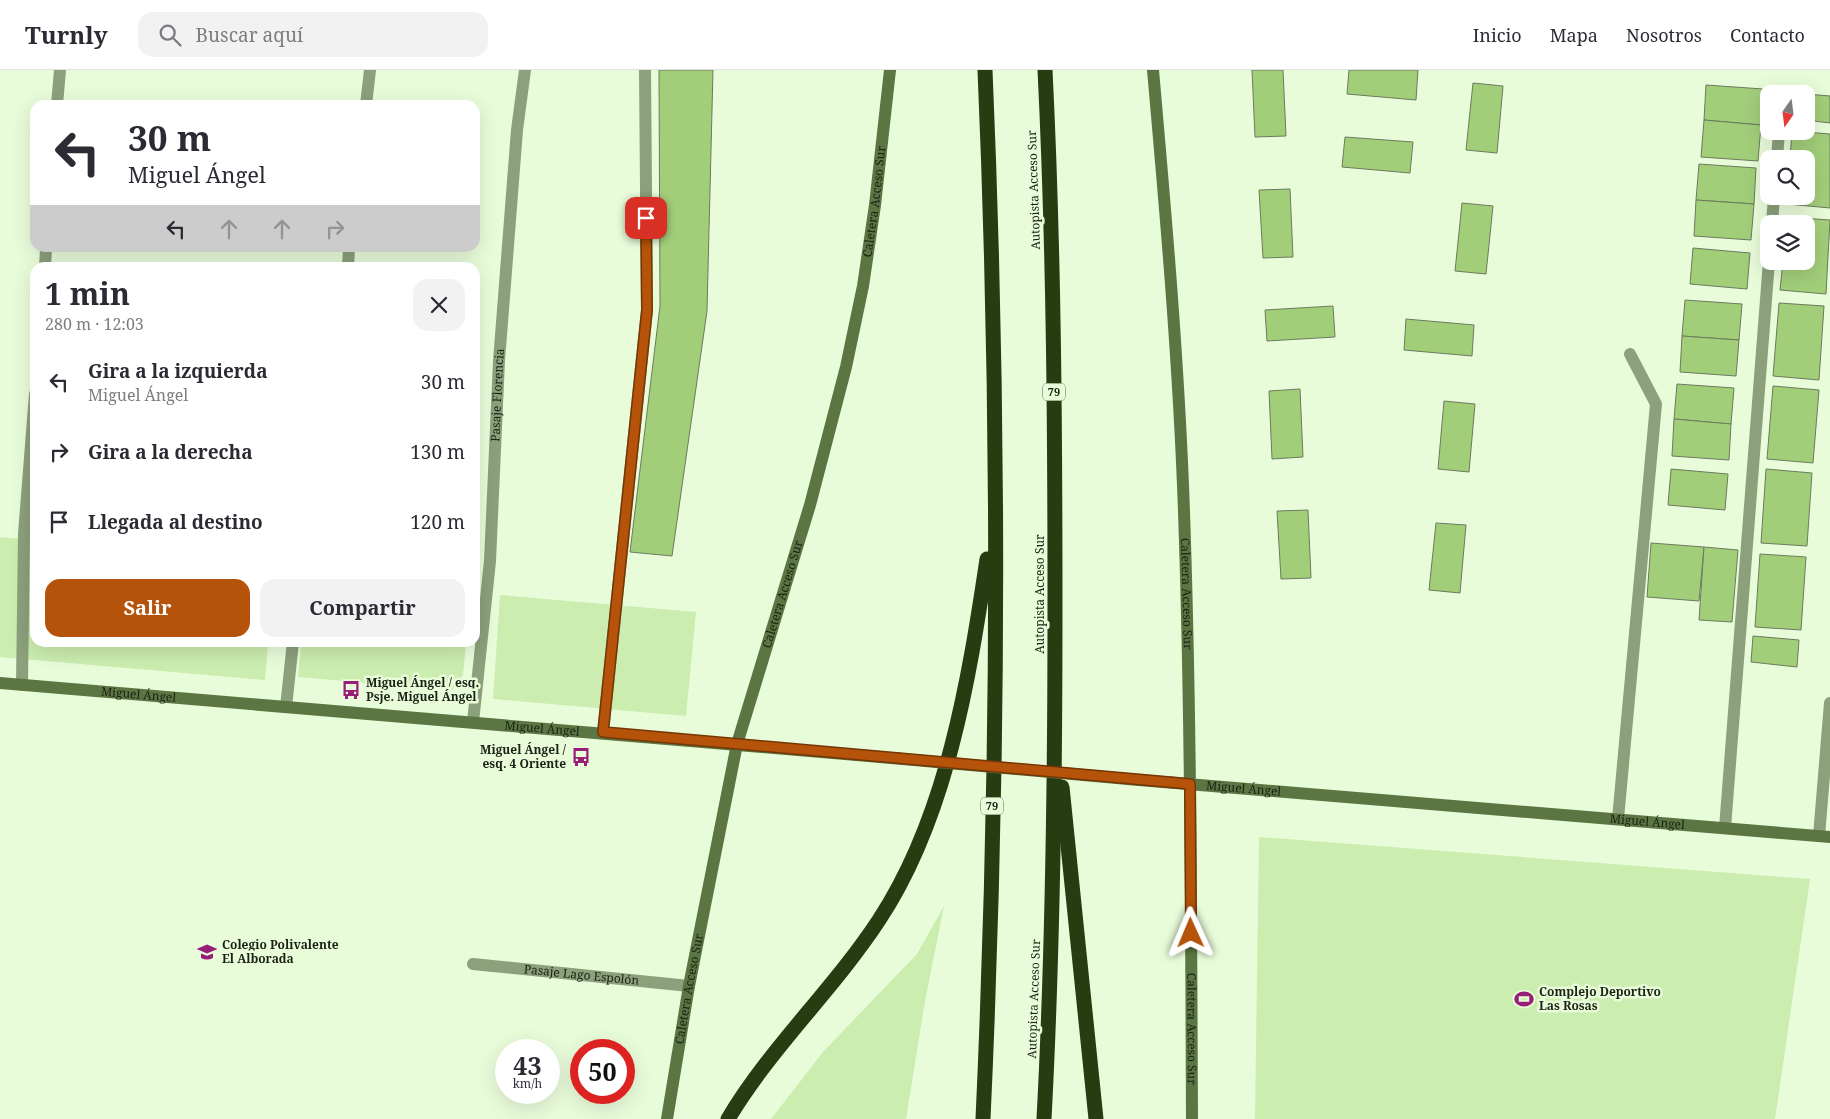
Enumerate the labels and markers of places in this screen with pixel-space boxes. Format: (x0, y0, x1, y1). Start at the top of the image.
pin (625, 197, 667, 239)
place label: Miguel Ángel / esq. Psje. Miguel Ángel (366, 674, 479, 705)
bus stop icon: Miguel Ángel / esq. Psje. Miguel Ángel (340, 679, 362, 701)
place label: Miguel Ángel / esq. 4 Oriente (480, 741, 567, 772)
bus stop icon: Miguel Ángel / esq. 4 Oriente (570, 746, 592, 768)
place label: Colegio Polivalente El Alborada (222, 936, 339, 967)
school or university icon: Colegio Polivalente El Alborada (196, 941, 218, 963)
place label: Complejo Deportivo Las Rosas (1539, 983, 1661, 1014)
sports icon: Complejo Deportivo Las Rosas (1513, 988, 1535, 1010)

